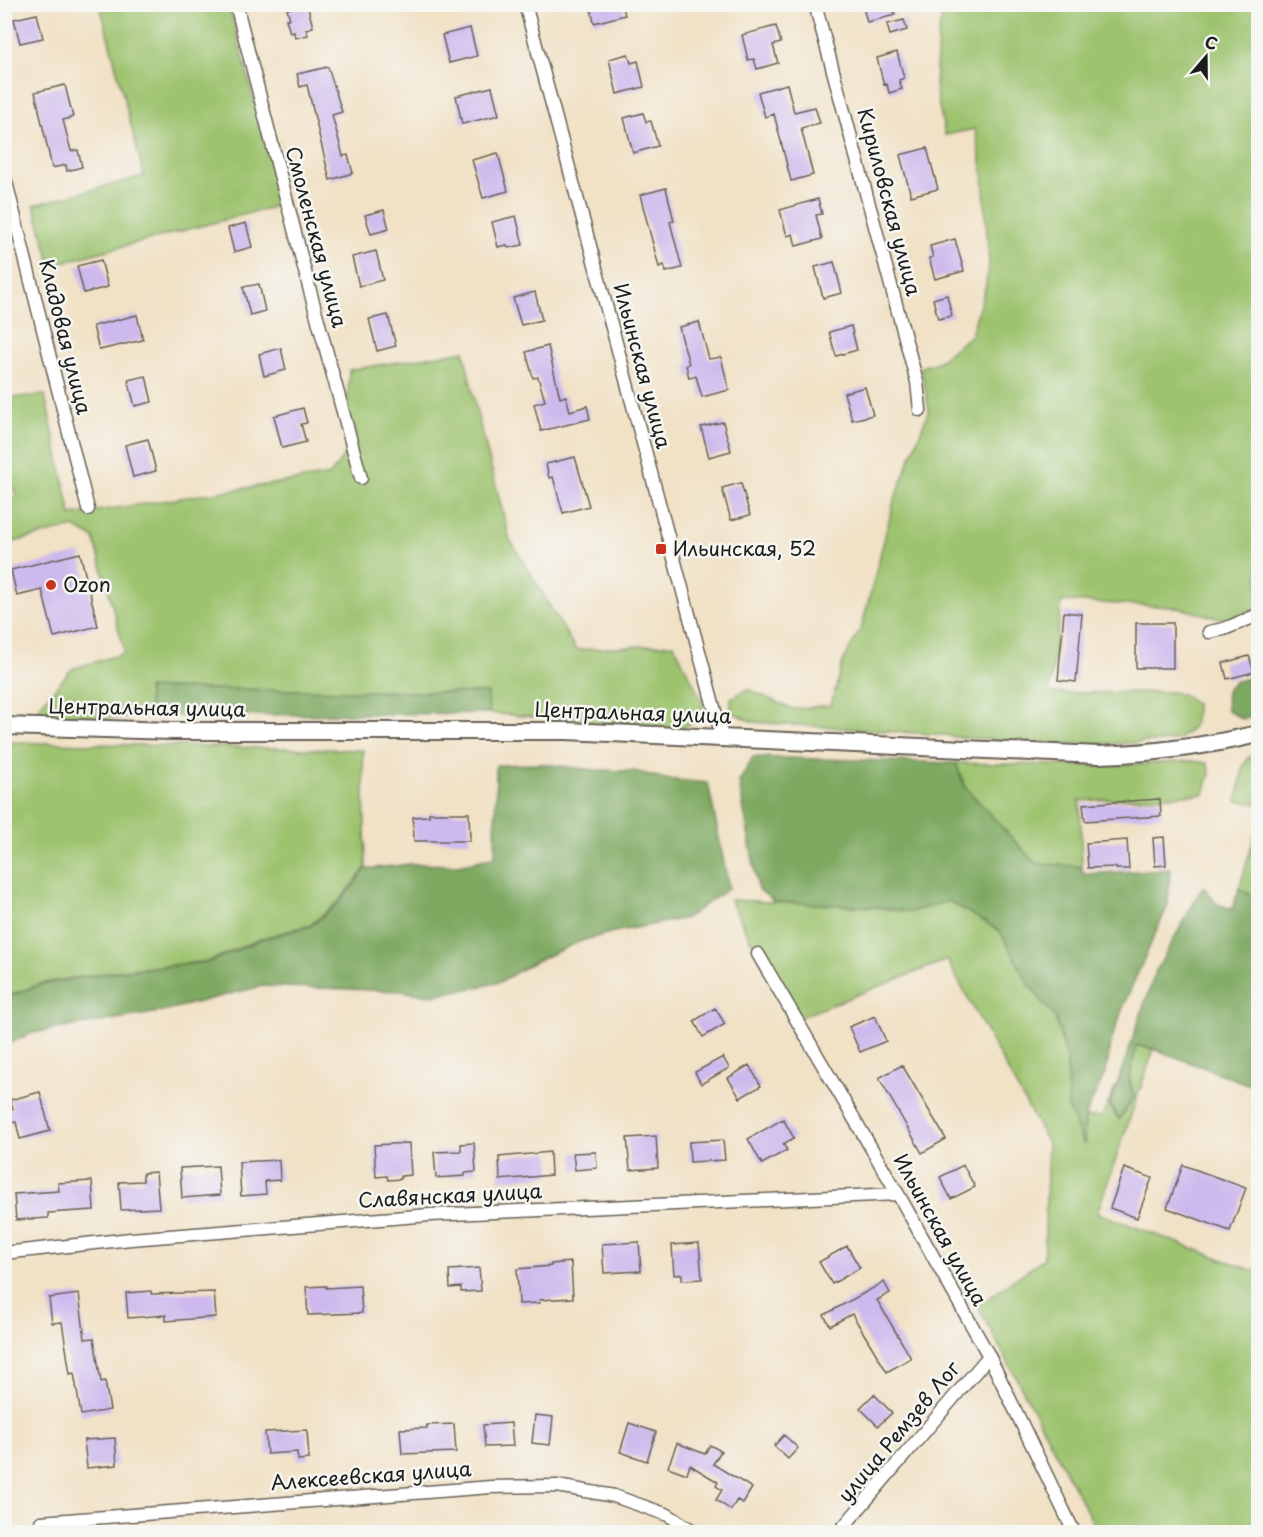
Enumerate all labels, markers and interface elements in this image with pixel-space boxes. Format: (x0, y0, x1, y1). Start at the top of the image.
north arrow (1176, 27, 1236, 87)
text: С (1202, 29, 1221, 55)
street label: Кириловская улица (850, 105, 930, 299)
street label: Смоленская улица (278, 143, 356, 331)
street label: Кладовая улица (32, 256, 100, 418)
street label: Ильинская улица (607, 280, 680, 452)
place label: Ильинская, 52 (673, 533, 816, 563)
marker: Ильинская, 52 (654, 542, 668, 556)
place label: Ozon (63, 569, 111, 599)
marker: Ozon (44, 578, 58, 592)
street label: Центральная улица (48, 690, 246, 724)
street label: Центральная улица (534, 694, 733, 730)
street label: Ильинская улица (887, 1148, 995, 1311)
street label: Славянская улица (357, 1175, 543, 1215)
street label: улица Ремзев Лог (830, 1353, 967, 1509)
street label: Алексеевская улица (270, 1453, 473, 1497)

